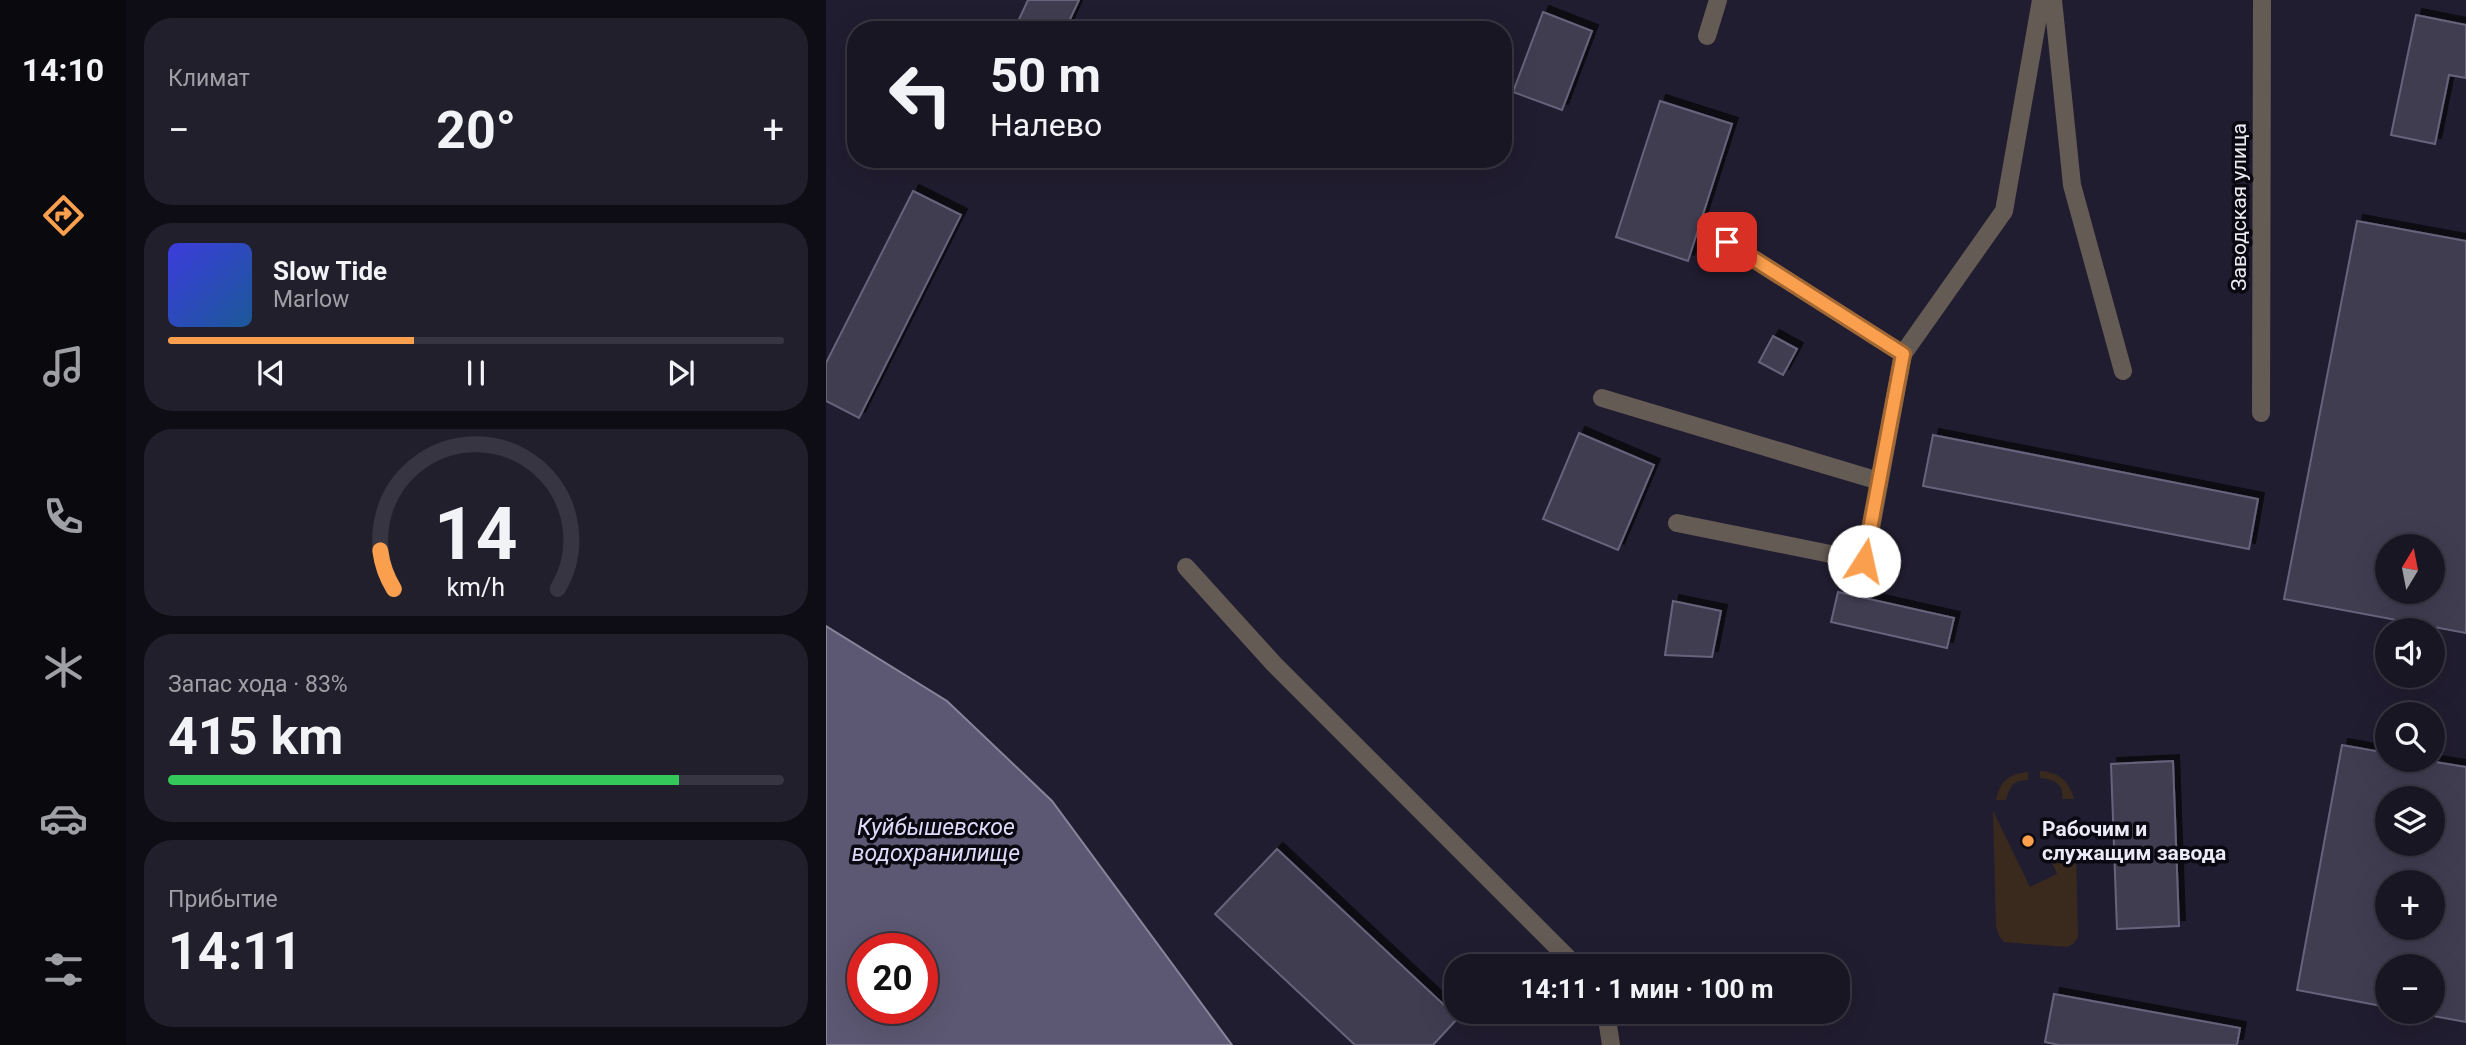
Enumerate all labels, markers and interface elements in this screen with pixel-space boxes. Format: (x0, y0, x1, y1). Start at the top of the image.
text: 50 m (990, 47, 1101, 104)
icon: left (875, 49, 966, 140)
text: 14:10 (22, 51, 104, 89)
text: Климат (168, 65, 250, 92)
text: 20° (436, 100, 516, 161)
text: Налево (990, 106, 1102, 144)
text: − (168, 108, 190, 152)
text: + (762, 108, 784, 152)
street label: Заводская улица (2227, 123, 2251, 291)
icon: directions (39, 191, 88, 240)
pin (1697, 212, 1757, 272)
icon: arrive (1708, 223, 1746, 261)
text: Slow Tide (273, 256, 387, 286)
text: Marlow (273, 286, 349, 313)
icon: music (39, 342, 88, 391)
icon: previous (252, 354, 290, 392)
icon: pause (457, 354, 495, 392)
icon: next (662, 354, 700, 392)
text: 14 (434, 491, 518, 577)
icon: phone (39, 492, 88, 541)
position arrow (1827, 524, 1901, 598)
north arrow (2375, 534, 2445, 604)
map controls (2375, 534, 2445, 1024)
text: km/h (447, 572, 505, 601)
button: sound (2375, 618, 2445, 688)
icon: climate (39, 643, 88, 692)
text: Запас хода · 83% (168, 671, 348, 698)
button: search (2375, 702, 2445, 772)
text: 415 km (168, 706, 343, 767)
button: layers (2375, 786, 2445, 856)
icon: car (39, 794, 88, 843)
water label: Куйбышевское водохранилище (852, 814, 1020, 867)
place label: Рабочим и служащим завода (2042, 817, 2226, 865)
marker: Рабочим и служащим завода (2020, 833, 2036, 849)
button: + (2375, 870, 2445, 940)
text: Прибытие (168, 886, 278, 913)
text: 14:11 (168, 921, 302, 982)
speed limit sign: 20 (847, 933, 938, 1024)
icon: filters (39, 945, 88, 994)
button: − (2375, 954, 2445, 1024)
text: 14:11 · 1 мин · 100 m (1521, 974, 1773, 1004)

